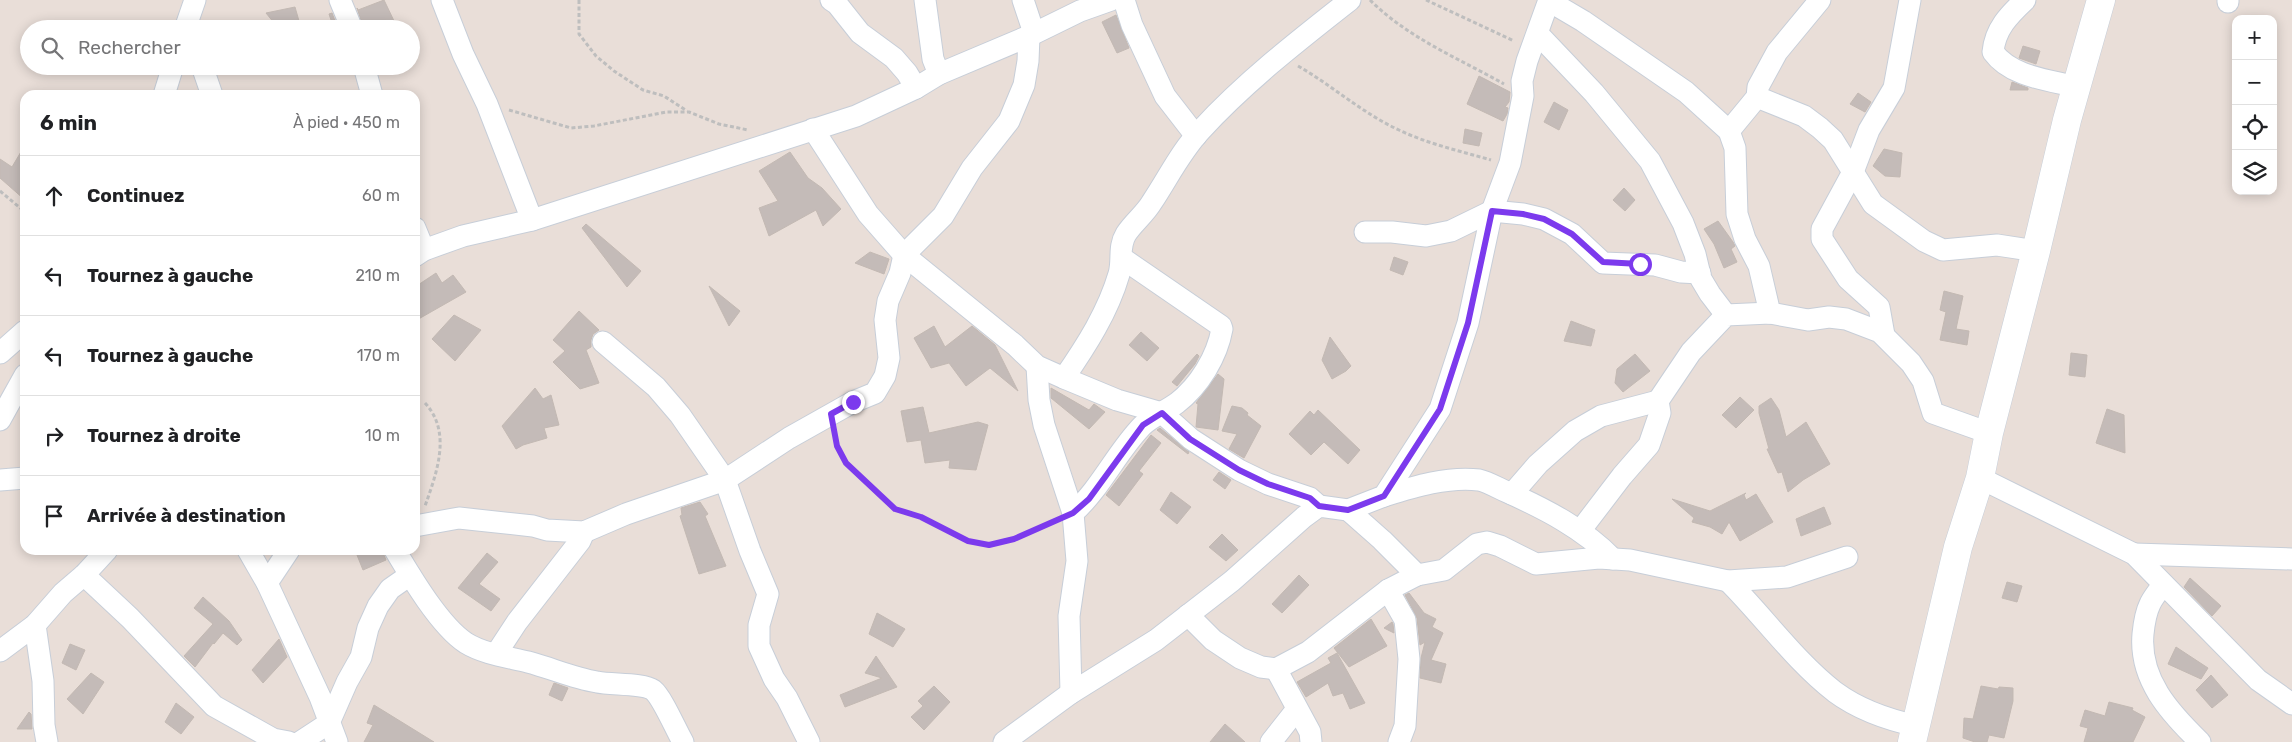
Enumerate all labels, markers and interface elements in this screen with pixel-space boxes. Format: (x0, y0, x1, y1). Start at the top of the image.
map controls (2232, 15, 2277, 195)
button: + (2232, 15, 2277, 60)
search box (20, 20, 420, 75)
icon: search (38, 34, 66, 62)
text: Rechercher (78, 36, 181, 59)
button: − (2232, 60, 2277, 105)
button: locate (2232, 105, 2277, 150)
text: 6 min (40, 110, 97, 135)
text: À pied · 450 m (293, 113, 400, 132)
button: layers (2232, 150, 2277, 195)
icon: ahead (40, 182, 68, 210)
text: Continuez (87, 184, 185, 207)
text: 60 m (362, 186, 400, 205)
route start (1629, 253, 1652, 276)
icon: left (40, 262, 68, 290)
text: Tournez à gauche (87, 264, 253, 287)
text: 210 m (355, 266, 400, 285)
icon: left (40, 342, 68, 370)
text: Tournez à gauche (87, 344, 253, 367)
text: 170 m (357, 346, 400, 365)
route end (842, 391, 865, 414)
icon: right (40, 422, 68, 450)
text: Tournez à droite (87, 424, 241, 447)
text: 10 m (365, 426, 400, 445)
icon: arrive (40, 502, 68, 530)
text: Arrivée à destination (87, 504, 286, 527)

